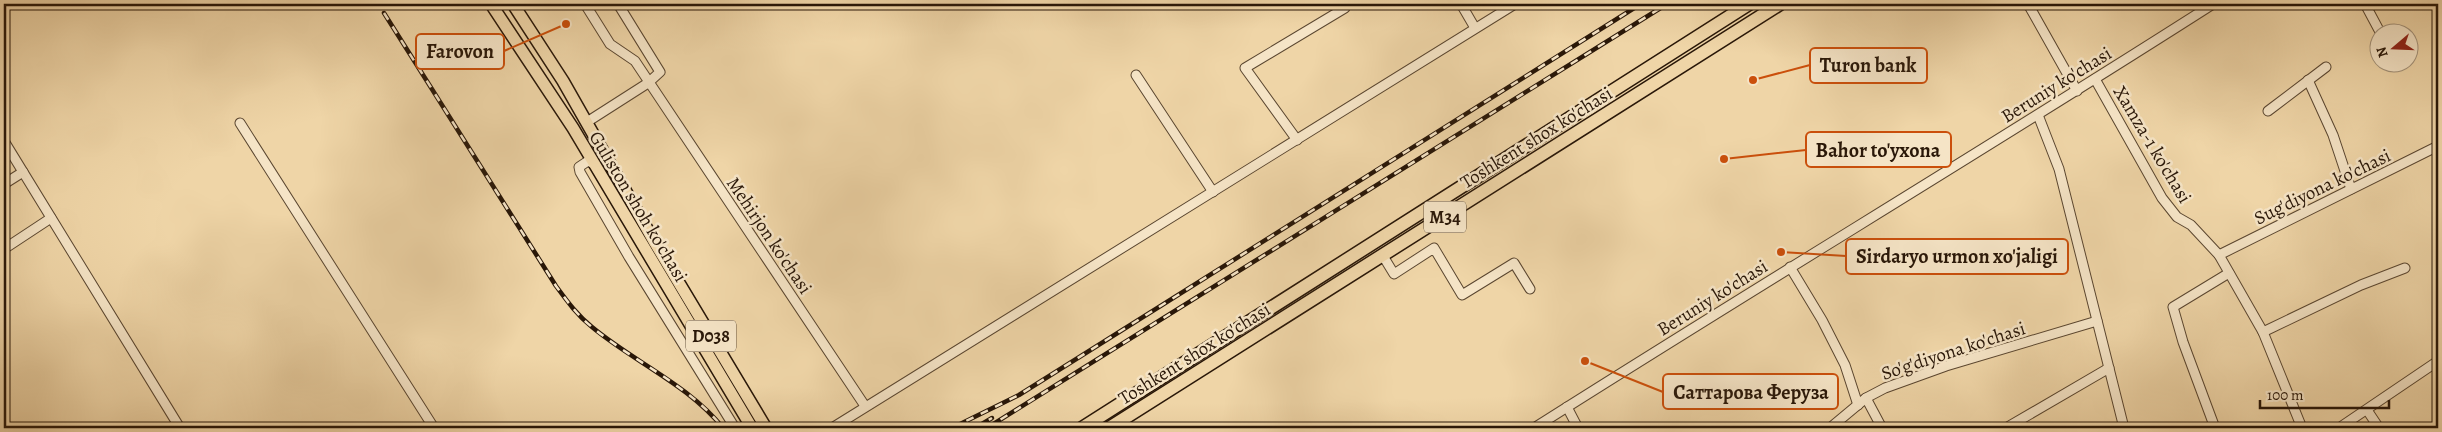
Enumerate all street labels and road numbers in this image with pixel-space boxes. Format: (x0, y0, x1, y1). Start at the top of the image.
street label: Beruniy ko'chasi (1996, 40, 2117, 129)
street label: Toshkent shox ko'chasi (1455, 80, 1618, 195)
street label: Xamza-1 ko'chasi (2107, 81, 2197, 208)
street label: Guliston shoh ko'chasi (583, 126, 694, 287)
street label: Sug'diyona ko'chasi (2250, 142, 2395, 231)
street label: Mehirjon ko'chasi (720, 172, 818, 299)
road number: M34 (1424, 202, 1466, 232)
street label: Beruniy ko'chasi (1652, 253, 1773, 342)
street label: Toshkent shox ko'chasi (1113, 296, 1276, 411)
street label: So'g'diyona ko'chasi (1878, 315, 2029, 387)
road number: D038 (686, 321, 736, 352)

